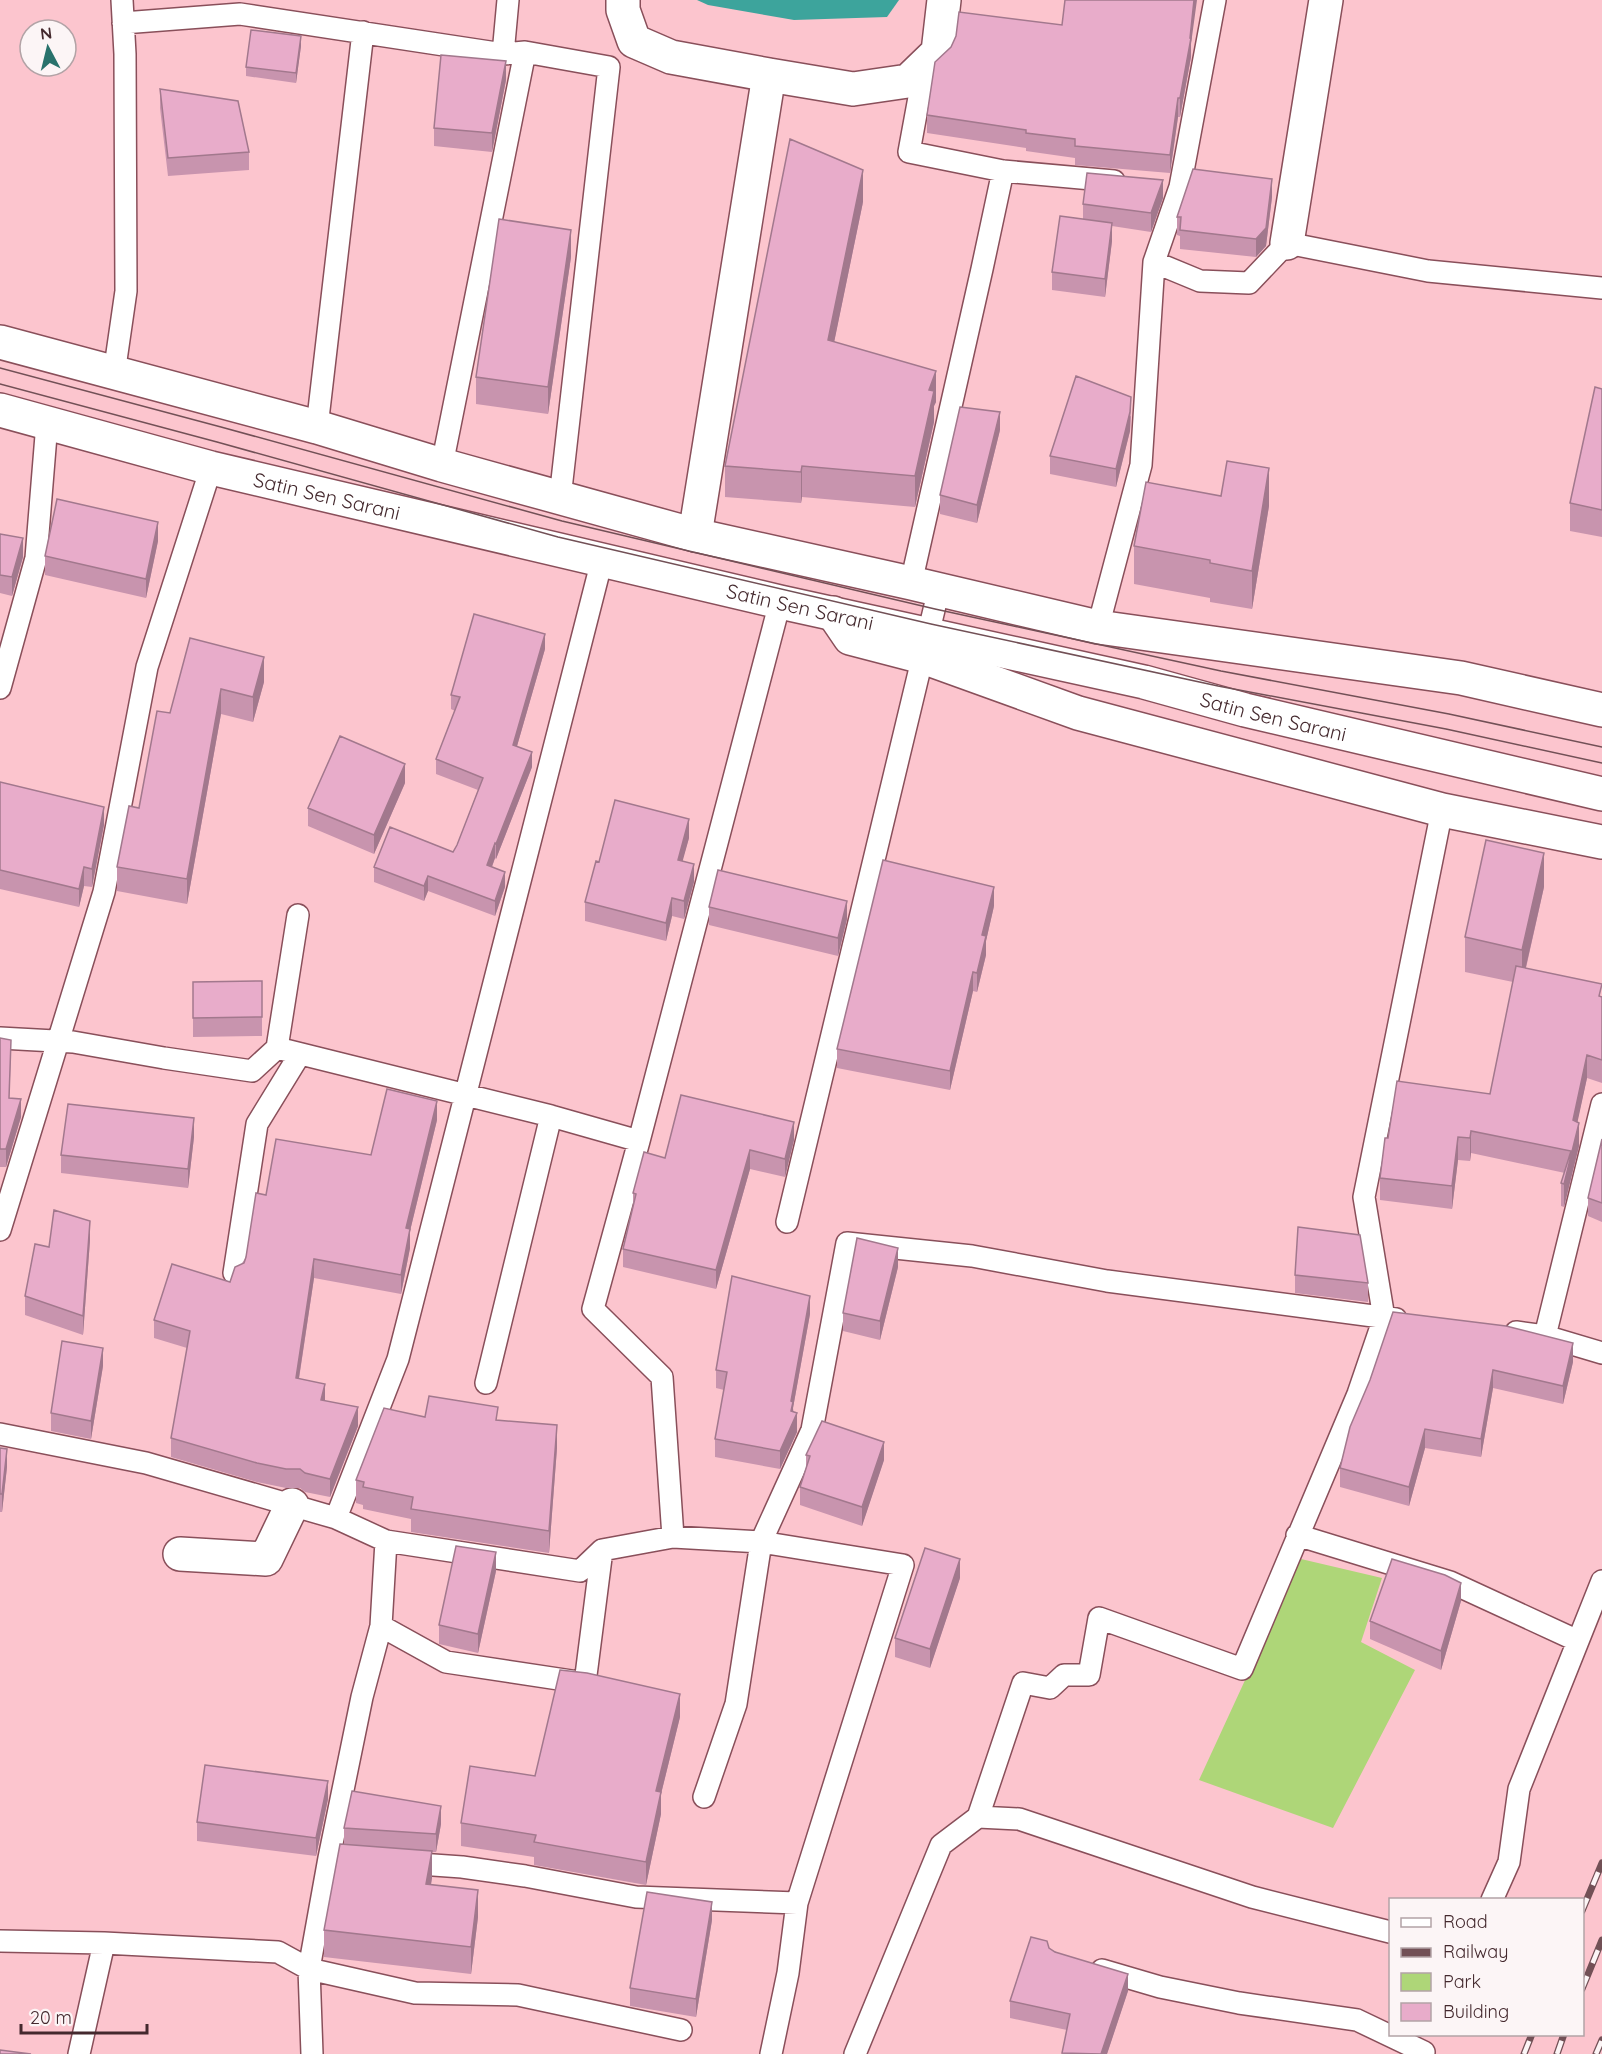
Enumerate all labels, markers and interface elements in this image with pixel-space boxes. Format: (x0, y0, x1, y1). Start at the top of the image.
north arrow (18, 18, 78, 78)
text: N (39, 22, 53, 44)
street label: Satin Sen Sarani (251, 466, 403, 525)
street label: Satin Sen Sarani (724, 577, 876, 635)
street label: Satin Sen Sarani (1197, 686, 1349, 746)
legend (1389, 1898, 1584, 2036)
text: Road (1443, 1910, 1488, 1933)
text: Railway (1443, 1940, 1509, 1963)
text: Park (1443, 1970, 1481, 1993)
scale bar (21, 1997, 147, 2035)
text: Building (1443, 2000, 1509, 2023)
text: 20 m (30, 2006, 72, 2029)

